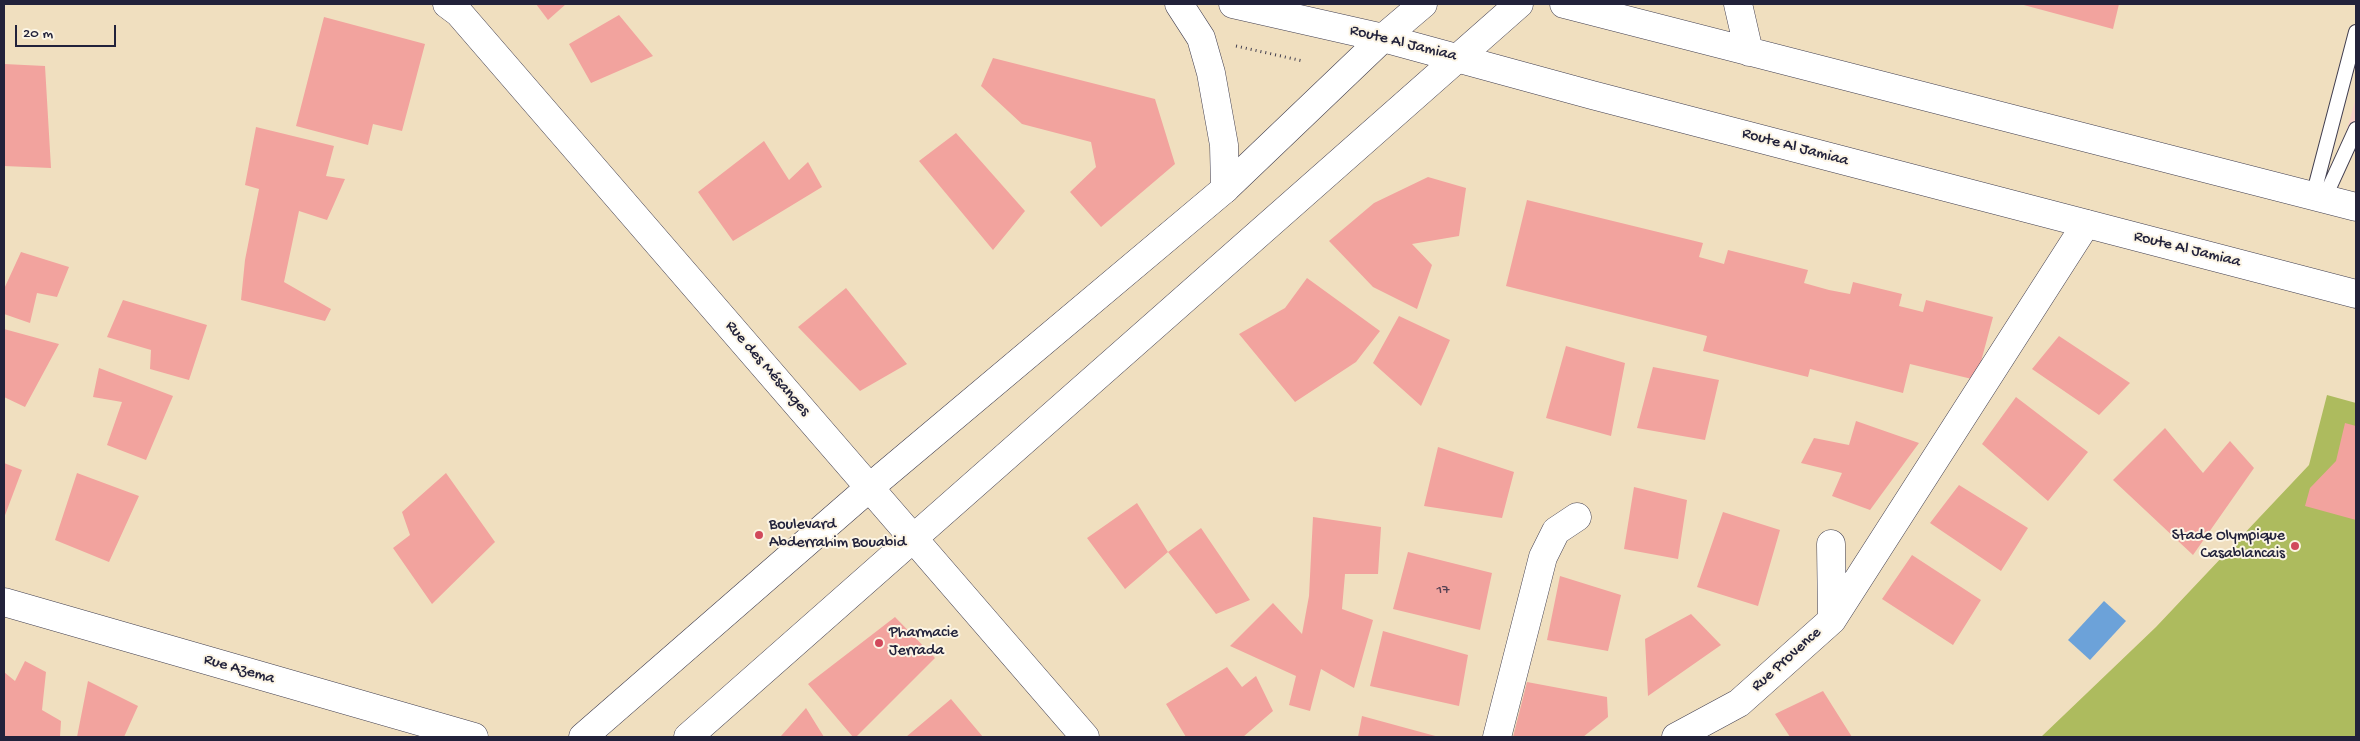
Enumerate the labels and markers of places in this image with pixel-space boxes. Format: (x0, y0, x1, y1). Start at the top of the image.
place label: Boulevard Abderrahim Bouabid (769, 516, 906, 554)
place label: Stade Olympique Casablancais (2172, 527, 2285, 565)
marker: Boulevard Abderrahim Bouabid (753, 529, 765, 541)
marker: Stade Olympique Casablancais (2289, 540, 2301, 552)
place label: Pharmacie Jerrada (889, 624, 958, 662)
marker: Pharmacie Jerrada (873, 637, 885, 649)

